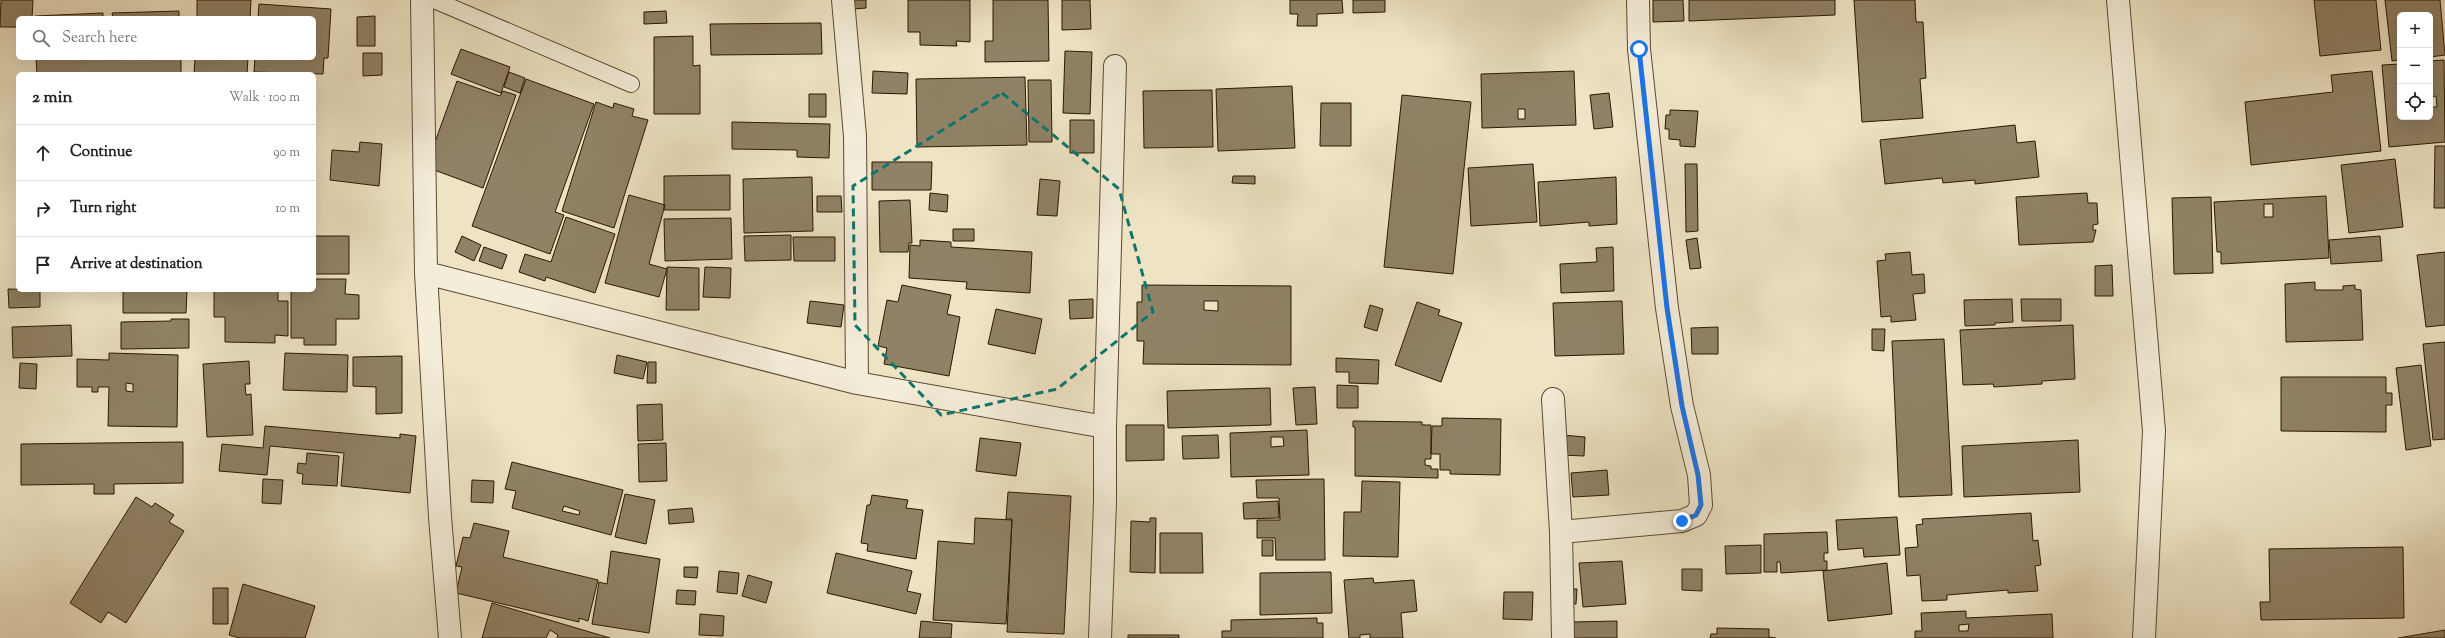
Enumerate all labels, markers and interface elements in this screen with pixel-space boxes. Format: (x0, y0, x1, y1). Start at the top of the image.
map controls (2397, 12, 2433, 120)
button: + (2397, 12, 2433, 48)
search box (16, 16, 316, 60)
icon: search (30, 27, 52, 49)
text: Search here (62, 28, 137, 49)
route start (1630, 40, 1648, 58)
button: − (2397, 48, 2433, 84)
button: locate (2397, 84, 2433, 120)
text: 2 min (32, 86, 73, 110)
text: Walk · 100 m (229, 89, 300, 107)
icon: ahead (32, 142, 54, 164)
text: Continue (70, 142, 132, 163)
text: 90 m (273, 144, 300, 162)
icon: right (32, 198, 54, 220)
text: Turn right (70, 198, 136, 219)
text: 10 m (275, 200, 300, 218)
icon: arrive (32, 254, 54, 276)
text: Arrive at destination (70, 254, 203, 275)
route end (1673, 512, 1691, 530)

